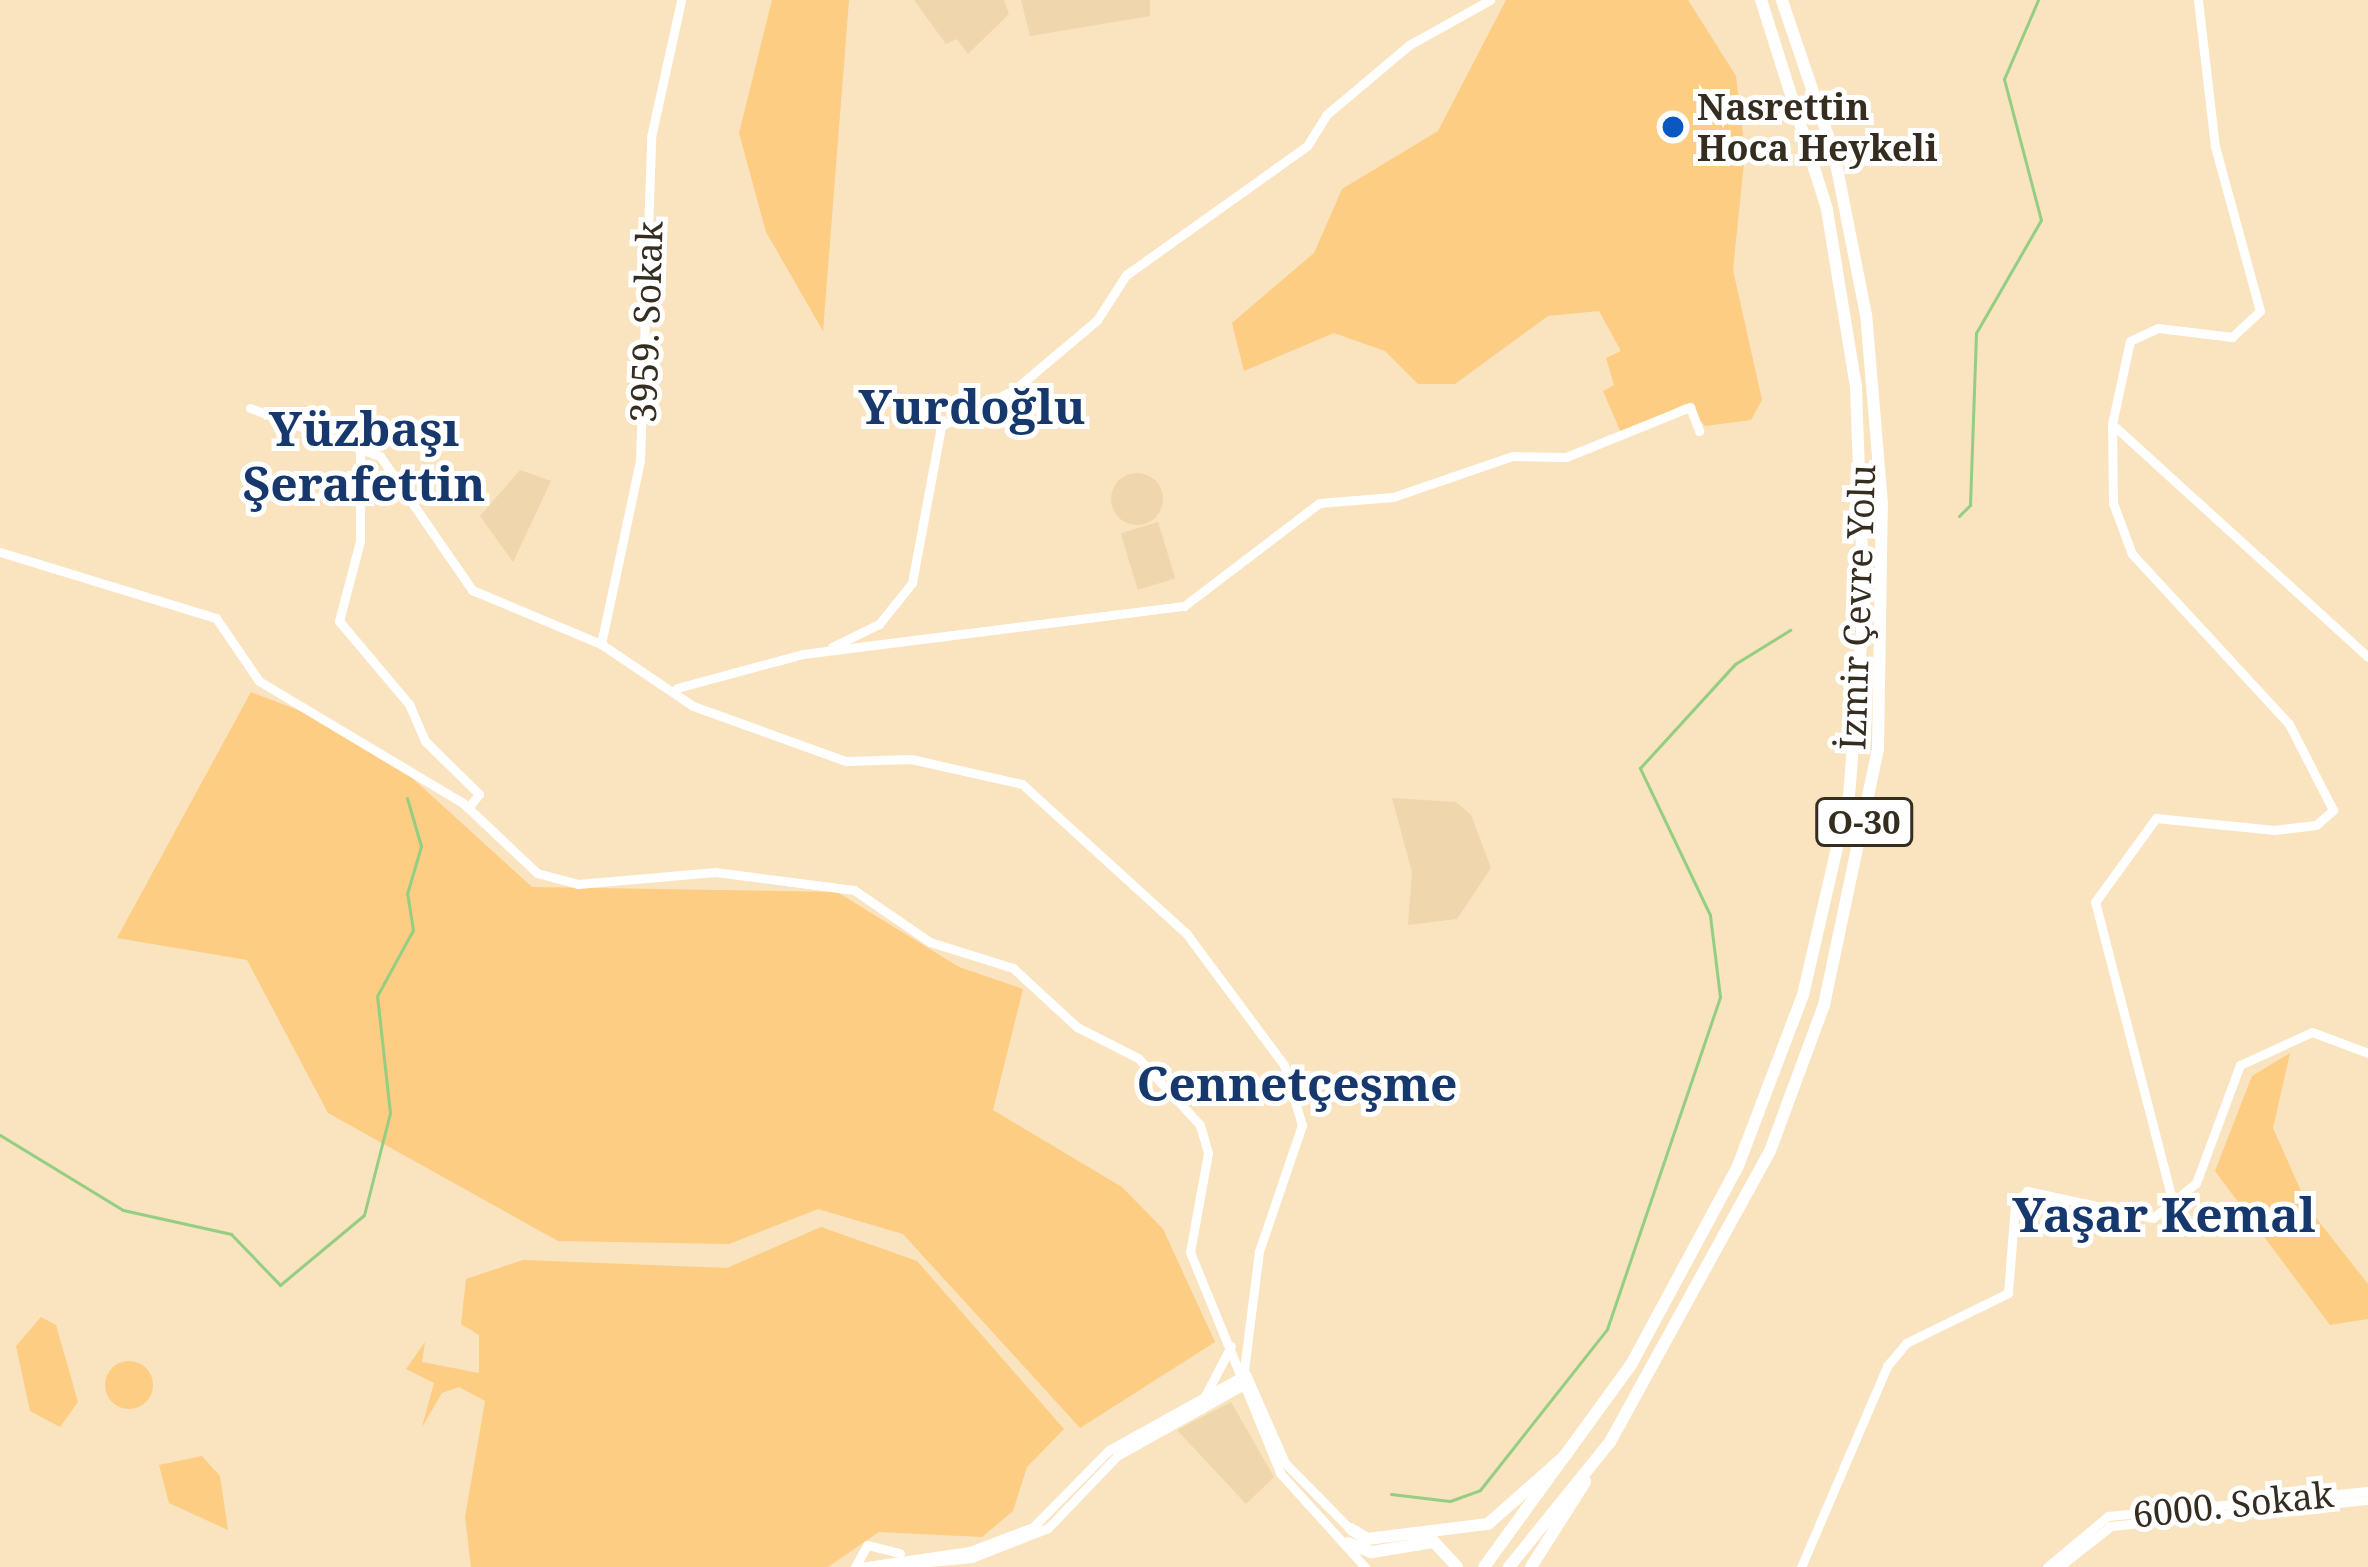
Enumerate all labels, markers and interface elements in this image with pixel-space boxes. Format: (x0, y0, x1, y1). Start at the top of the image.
place label: Nasrettin Hoca Heykeli (1697, 84, 1938, 169)
marker: Nasrettin Hoca Heykeli (1660, 114, 1686, 140)
street label: 3959. Sokak (621, 221, 671, 423)
district label: Yurdoğlu (859, 377, 1085, 435)
district label: Yüzbaşı Şerafettin (243, 398, 485, 511)
street label: İzmir Çevre Yolu (1830, 463, 1884, 751)
road number: O-30 (1813, 795, 1915, 849)
district label: Cennetçeşme (1136, 1054, 1458, 1112)
district label: Yaşar Kemal (2012, 1185, 2316, 1243)
street label: 6000. Sokak (2130, 1472, 2336, 1536)

